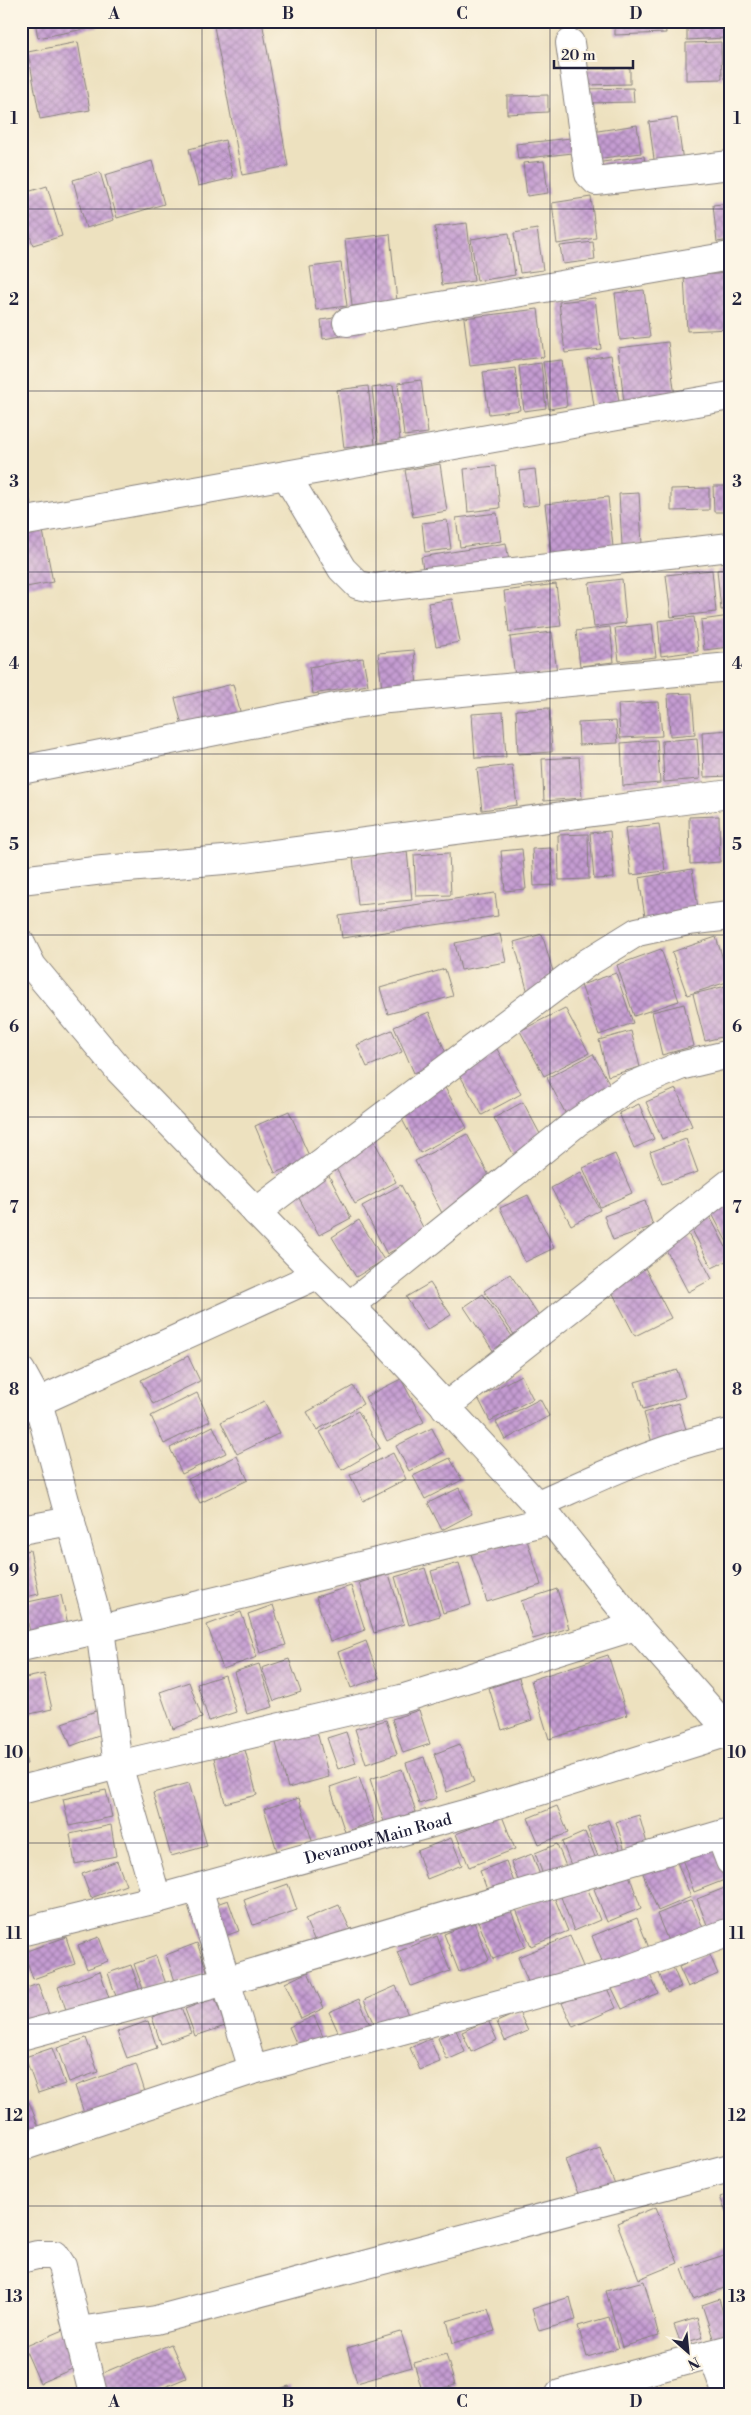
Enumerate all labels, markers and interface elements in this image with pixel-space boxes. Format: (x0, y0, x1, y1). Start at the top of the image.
text: A (107, 4, 120, 24)
text: B (282, 4, 294, 24)
text: C (456, 4, 468, 24)
text: D (630, 4, 643, 24)
scale bar (554, 38, 632, 70)
text: 20 m (561, 46, 596, 65)
text: 1 (10, 109, 18, 129)
text: 1 (733, 109, 741, 129)
text: 2 (9, 290, 19, 310)
text: 2 (732, 290, 742, 310)
text: 3 (9, 472, 19, 492)
text: 3 (732, 472, 742, 492)
text: 4 (9, 654, 20, 674)
text: 4 (732, 654, 743, 674)
text: 5 (9, 835, 19, 855)
text: 5 (732, 835, 742, 855)
text: 6 (9, 1017, 19, 1037)
text: 6 (732, 1017, 742, 1037)
text: 7 (9, 1198, 19, 1218)
text: 7 (732, 1198, 742, 1218)
text: 8 (9, 1380, 19, 1400)
text: 8 (732, 1380, 742, 1400)
text: 9 (9, 1561, 19, 1581)
text: 9 (732, 1561, 742, 1581)
text: 10 (5, 1743, 23, 1763)
text: 10 (728, 1743, 746, 1763)
street label: Devanoor Main Road (302, 1809, 454, 1869)
text: 11 (6, 1924, 22, 1944)
text: 11 (729, 1924, 745, 1944)
text: 12 (5, 2106, 23, 2126)
text: 12 (728, 2106, 746, 2126)
text: 13 (5, 2287, 23, 2307)
text: 13 (728, 2287, 746, 2307)
north arrow (664, 2328, 714, 2378)
text: N (684, 2352, 702, 2373)
text: A (107, 2392, 120, 2412)
text: B (282, 2392, 294, 2412)
text: C (456, 2392, 468, 2412)
text: D (630, 2392, 643, 2412)

